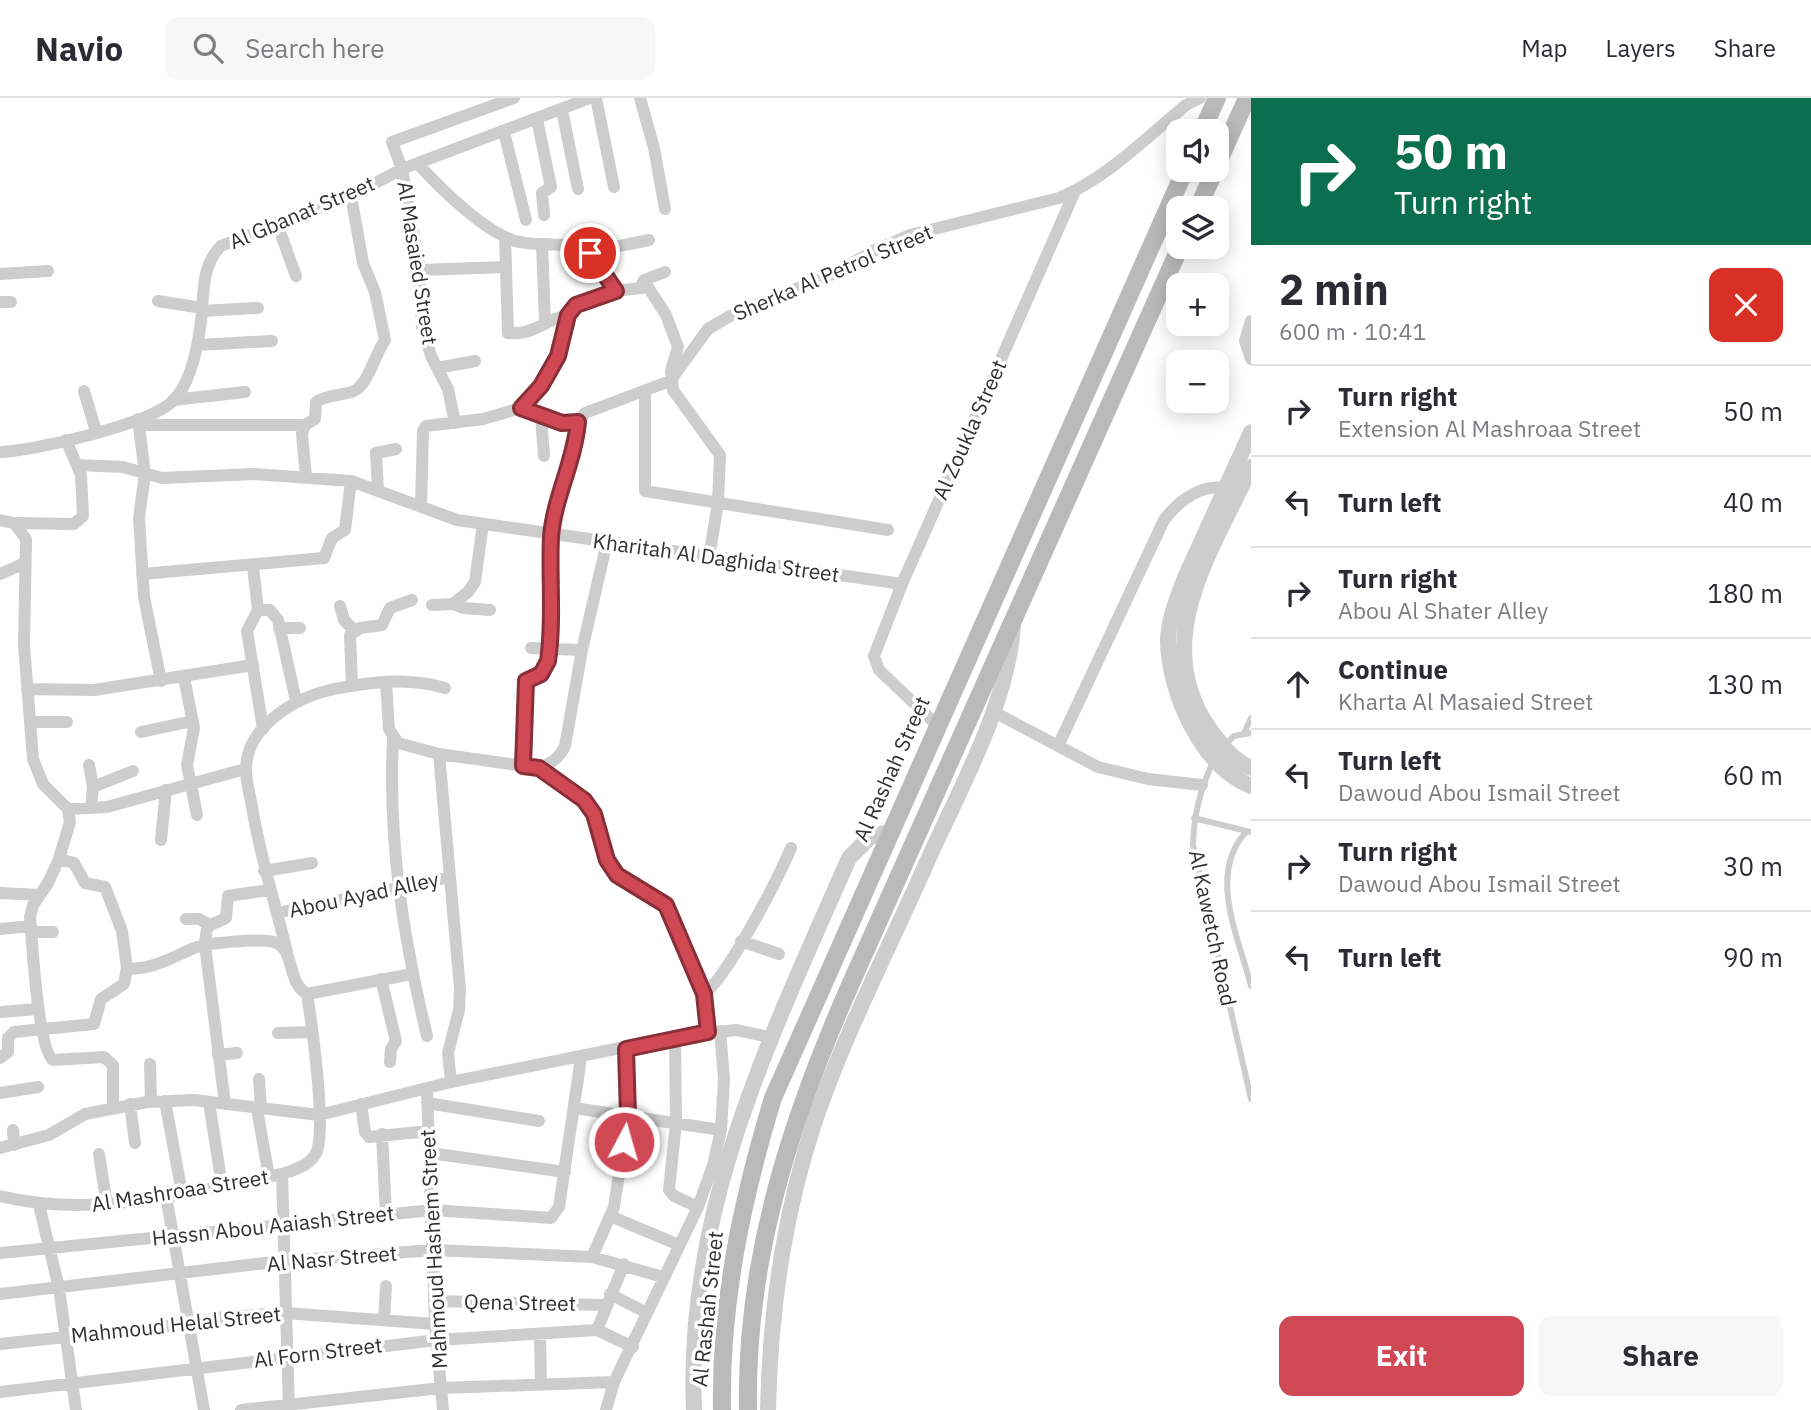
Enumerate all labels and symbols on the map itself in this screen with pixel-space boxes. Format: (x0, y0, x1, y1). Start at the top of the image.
street label: Al Gbanat Street (225, 169, 379, 255)
street label: Al Masaied Street (391, 179, 445, 347)
street label: Sherka Al Petrol Street (729, 217, 936, 327)
pin (560, 223, 620, 283)
street label: Al Zoukla Street (926, 355, 1012, 504)
street label: Kharitah Al Daghida Street (591, 526, 841, 588)
street label: Al Rashah Street (846, 691, 936, 846)
street label: Al Kawetch Road (1183, 847, 1243, 1008)
street label: Abou Ayad Alley (286, 864, 442, 924)
position arrow (587, 1105, 661, 1179)
street label: Mahmoud Hashem Street (413, 1128, 453, 1370)
street label: Al Mashroaa Street (89, 1162, 270, 1218)
street label: Hassn Abou Aaiash Street (150, 1198, 395, 1252)
street label: Al Rashah Street (685, 1230, 729, 1388)
street label: Al Nasr Street (266, 1238, 398, 1278)
street label: Qena Street (464, 1287, 576, 1317)
street label: Mahmoud Helal Street (70, 1299, 282, 1349)
street label: Al Forn Street (252, 1330, 384, 1374)

